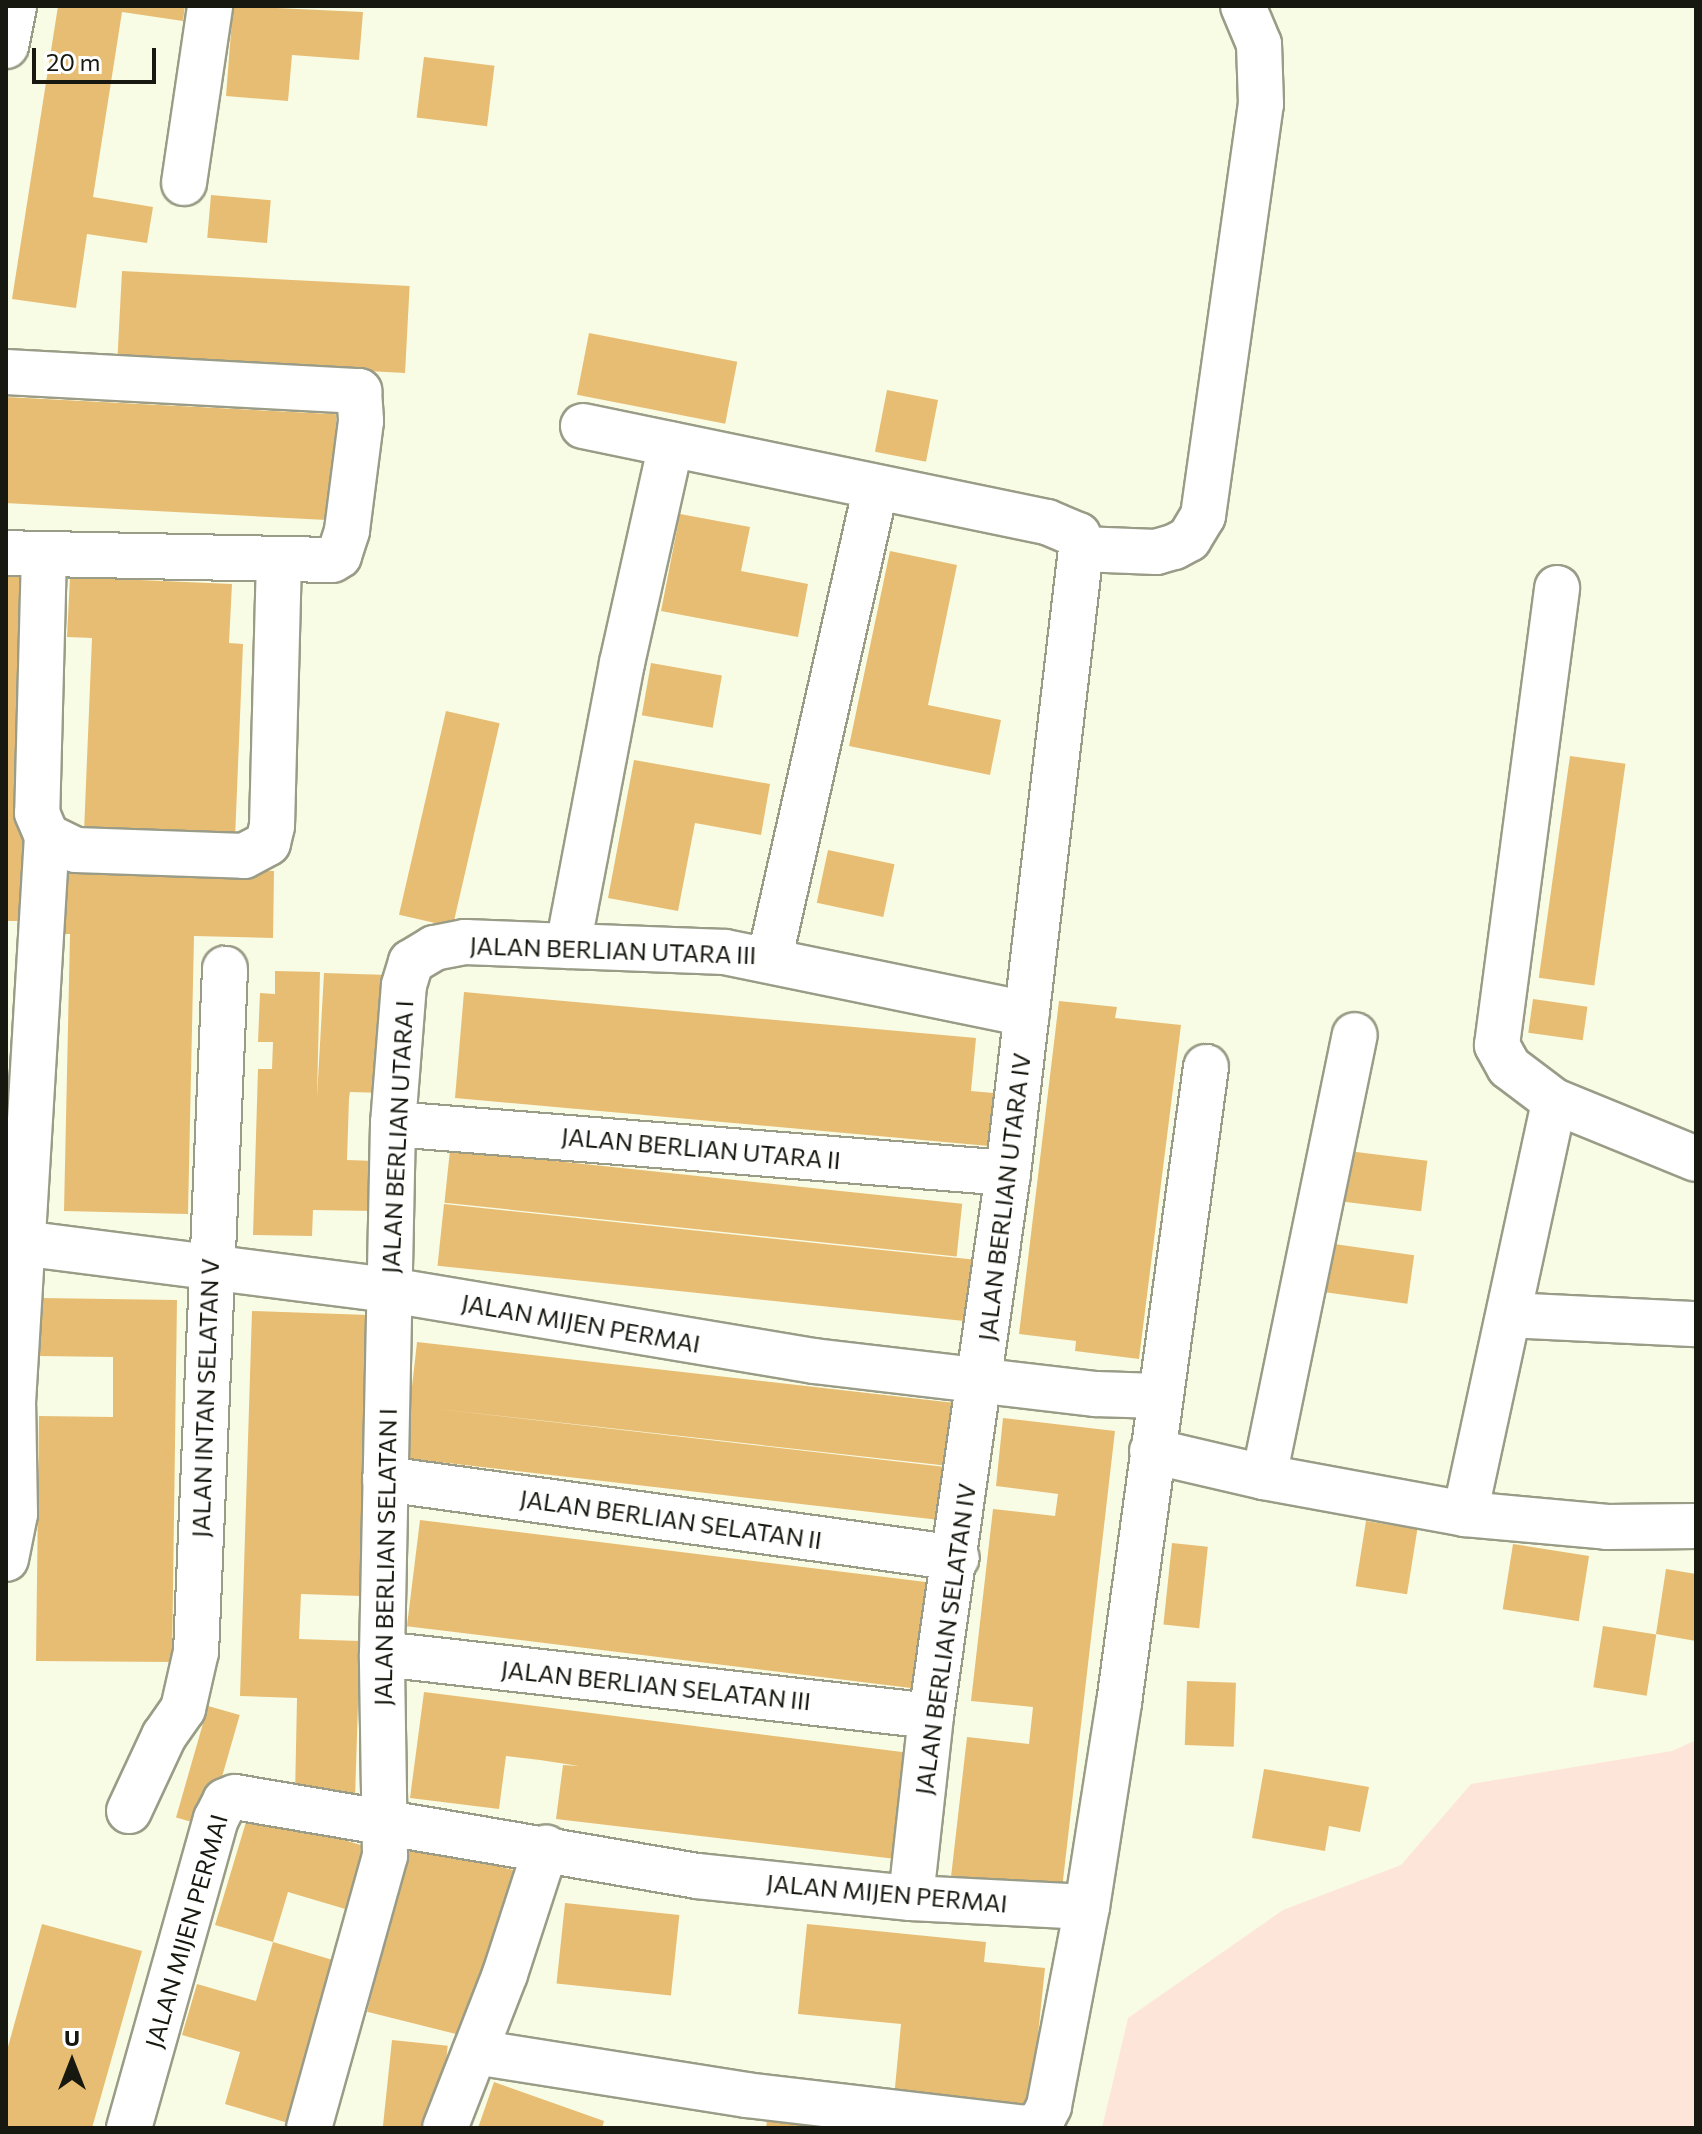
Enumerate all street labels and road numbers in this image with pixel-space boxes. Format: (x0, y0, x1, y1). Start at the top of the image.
street label: JALAN BERLIAN UTARA III (469, 931, 757, 969)
street label: JALAN BERLIAN UTARA I (375, 1000, 419, 1274)
street label: JALAN BERLIAN UTARA IV (972, 1051, 1036, 1343)
street label: JALAN BERLIAN UTARA II (560, 1121, 842, 1175)
street label: JALAN INTAN SELATAN V (186, 1258, 224, 1538)
street label: JALAN MIJEN PERMAI (459, 1288, 703, 1358)
street label: JALAN BERLIAN SELATAN I (368, 1408, 402, 1706)
street label: JALAN BERLIAN SELATAN IV (909, 1481, 981, 1797)
street label: JALAN BERLIAN SELATAN II (518, 1484, 824, 1554)
street label: JALAN BERLIAN SELATAN III (500, 1654, 812, 1716)
street label: JALAN MIJEN PERMAI (139, 1811, 233, 2051)
street label: JALAN MIJEN PERMAI (765, 1868, 1009, 1918)

